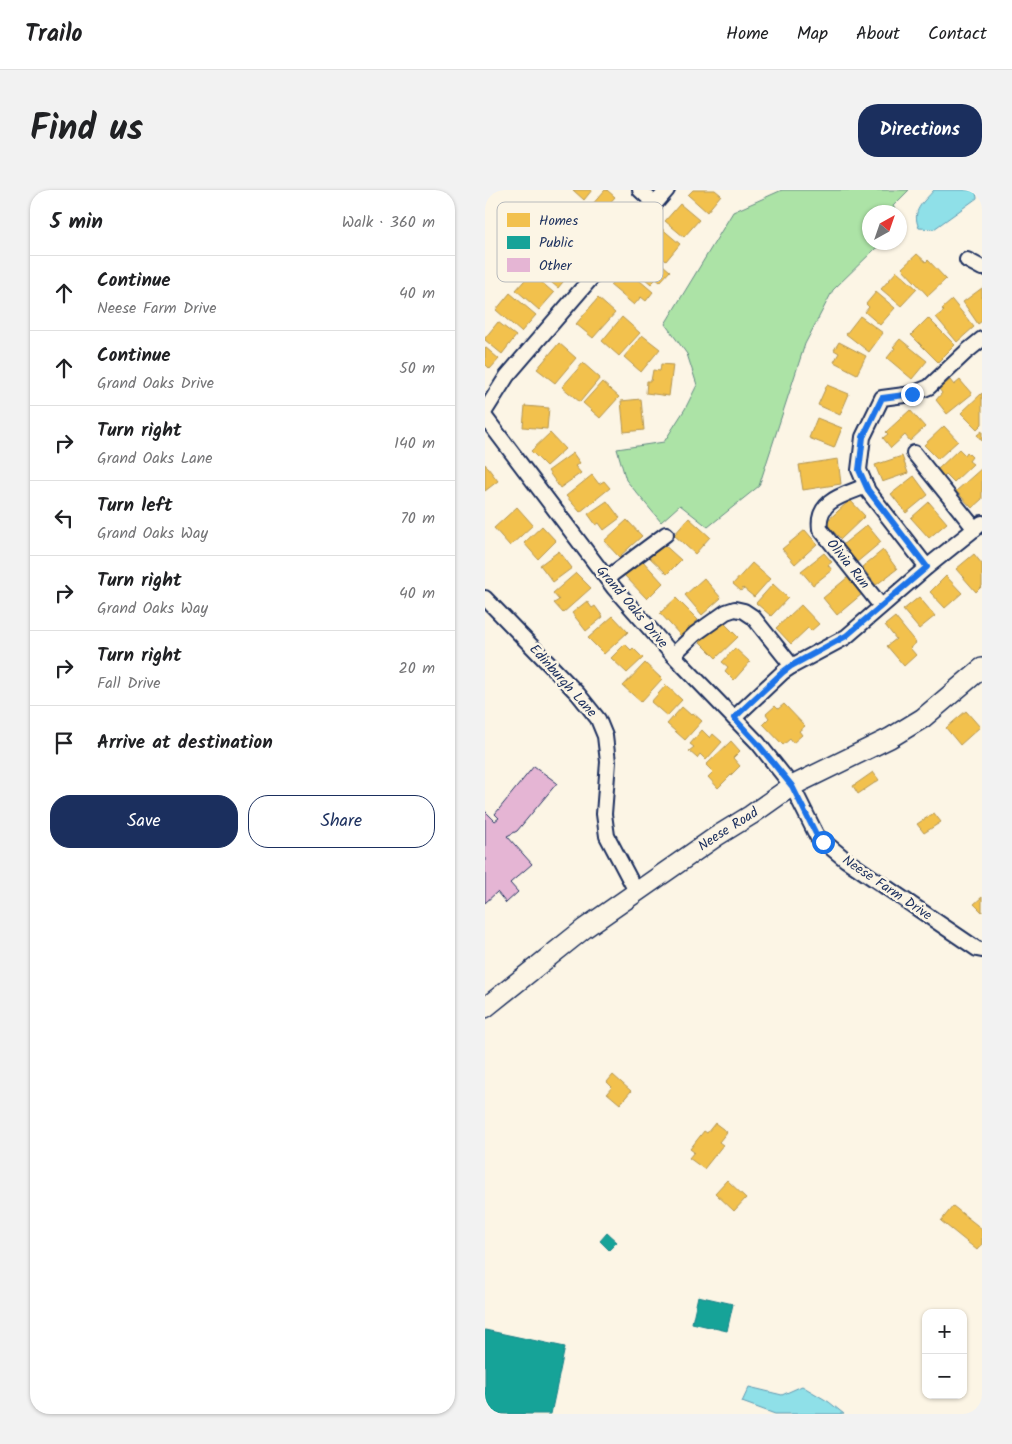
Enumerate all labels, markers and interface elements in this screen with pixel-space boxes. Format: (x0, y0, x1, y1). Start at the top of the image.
text: Trailo (25, 15, 83, 54)
text: Home (726, 20, 769, 49)
text: Map (797, 20, 828, 49)
text: About (856, 20, 900, 49)
text: Contact (928, 20, 987, 49)
text: Find us (30, 102, 143, 158)
button: Directions (858, 104, 982, 157)
legend (497, 202, 663, 282)
north arrow (862, 205, 907, 250)
text: 5 min (50, 206, 103, 239)
text: Walk · 360 m (342, 210, 435, 235)
text: Homes (539, 210, 578, 232)
text: Public (539, 232, 574, 254)
text: Other (539, 255, 573, 277)
text: Continue (97, 266, 170, 296)
icon: ahead (50, 279, 78, 307)
text: 40 m (399, 281, 435, 306)
text: Neese Farm Drive (97, 296, 216, 321)
text: Continue (97, 341, 170, 371)
icon: ahead (50, 354, 78, 382)
text: 50 m (399, 356, 435, 381)
text: Grand Oaks Drive (97, 371, 214, 396)
route end (901, 383, 924, 406)
text: Turn right (97, 416, 182, 446)
icon: right (50, 429, 78, 457)
text: 140 m (394, 431, 435, 456)
text: Grand Oaks Lane (97, 446, 213, 471)
text: Turn left (97, 491, 172, 521)
icon: left (50, 504, 78, 532)
text: 70 m (400, 506, 435, 531)
text: Grand Oaks Way (97, 521, 208, 546)
street label: Olivia Run (821, 534, 875, 594)
street label: Grand Oaks Drive (591, 561, 674, 654)
text: Turn right (97, 566, 182, 596)
icon: right (50, 579, 78, 607)
text: 40 m (399, 581, 435, 606)
text: Grand Oaks Way (97, 596, 208, 621)
street label: Edinburgh Lane (524, 639, 603, 723)
text: Turn right (97, 641, 182, 671)
icon: right (50, 654, 78, 682)
text: 20 m (399, 656, 435, 681)
text: Fall Drive (97, 671, 161, 696)
text: Arrive at destination (97, 728, 273, 758)
icon: arrive (50, 729, 78, 757)
button: Save (50, 795, 238, 848)
button: Share (248, 795, 435, 848)
street label: Neese Road (693, 801, 764, 857)
route start (812, 831, 835, 854)
street label: Neese Farm Drive (838, 850, 937, 927)
map controls (922, 1309, 967, 1399)
button: + (922, 1309, 967, 1354)
button: − (922, 1354, 967, 1399)

